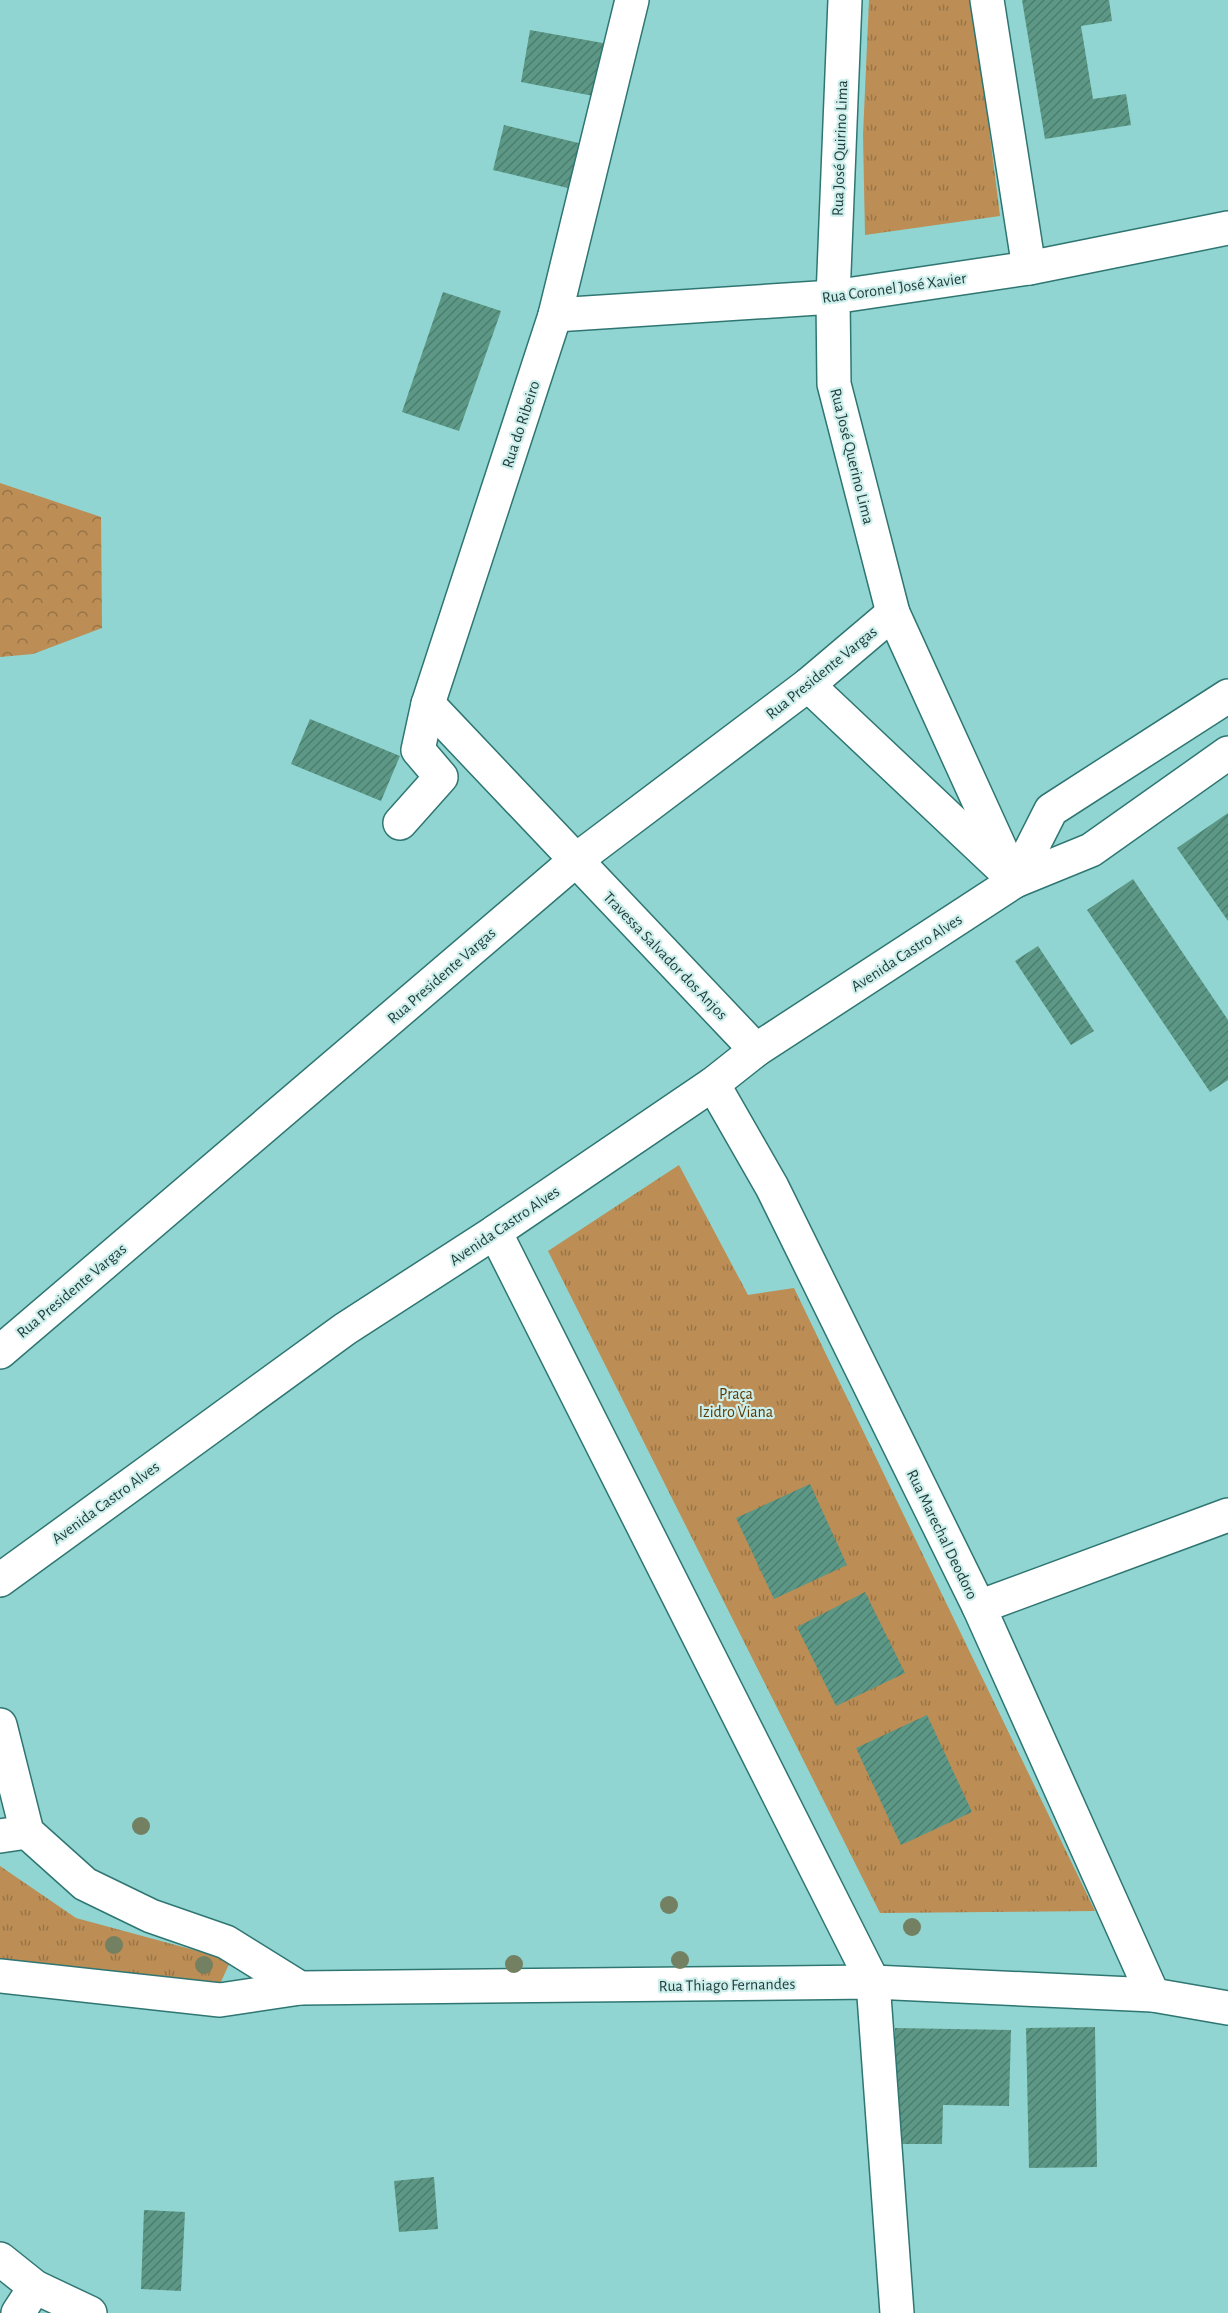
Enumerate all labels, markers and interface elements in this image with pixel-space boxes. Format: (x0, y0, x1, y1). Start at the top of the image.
street label: Rua José Quirino Lima (830, 80, 851, 216)
street label: Rua Coronel José Xavier (821, 270, 968, 306)
street label: Rua do Ribeiro (499, 379, 543, 470)
street label: Rua José Querino Lima (826, 387, 877, 526)
street label: Rua Presidente Vargas (763, 623, 880, 722)
street label: Travessa Salvador dos Anjos (599, 889, 731, 1024)
street label: Avenida Castro Alves (848, 911, 965, 995)
street label: Rua Presidente Vargas (385, 925, 499, 1027)
street label: Avenida Castro Alves (447, 1183, 562, 1268)
street label: Rua Presidente Vargas (14, 1240, 129, 1341)
park label: Praça Izidro Viana (699, 1386, 773, 1420)
street label: Avenida Castro Alves (49, 1458, 162, 1547)
street label: Rua Marechal Deodoro (904, 1467, 980, 1602)
street label: Rua Thiago Fernandes (659, 1976, 795, 1994)

